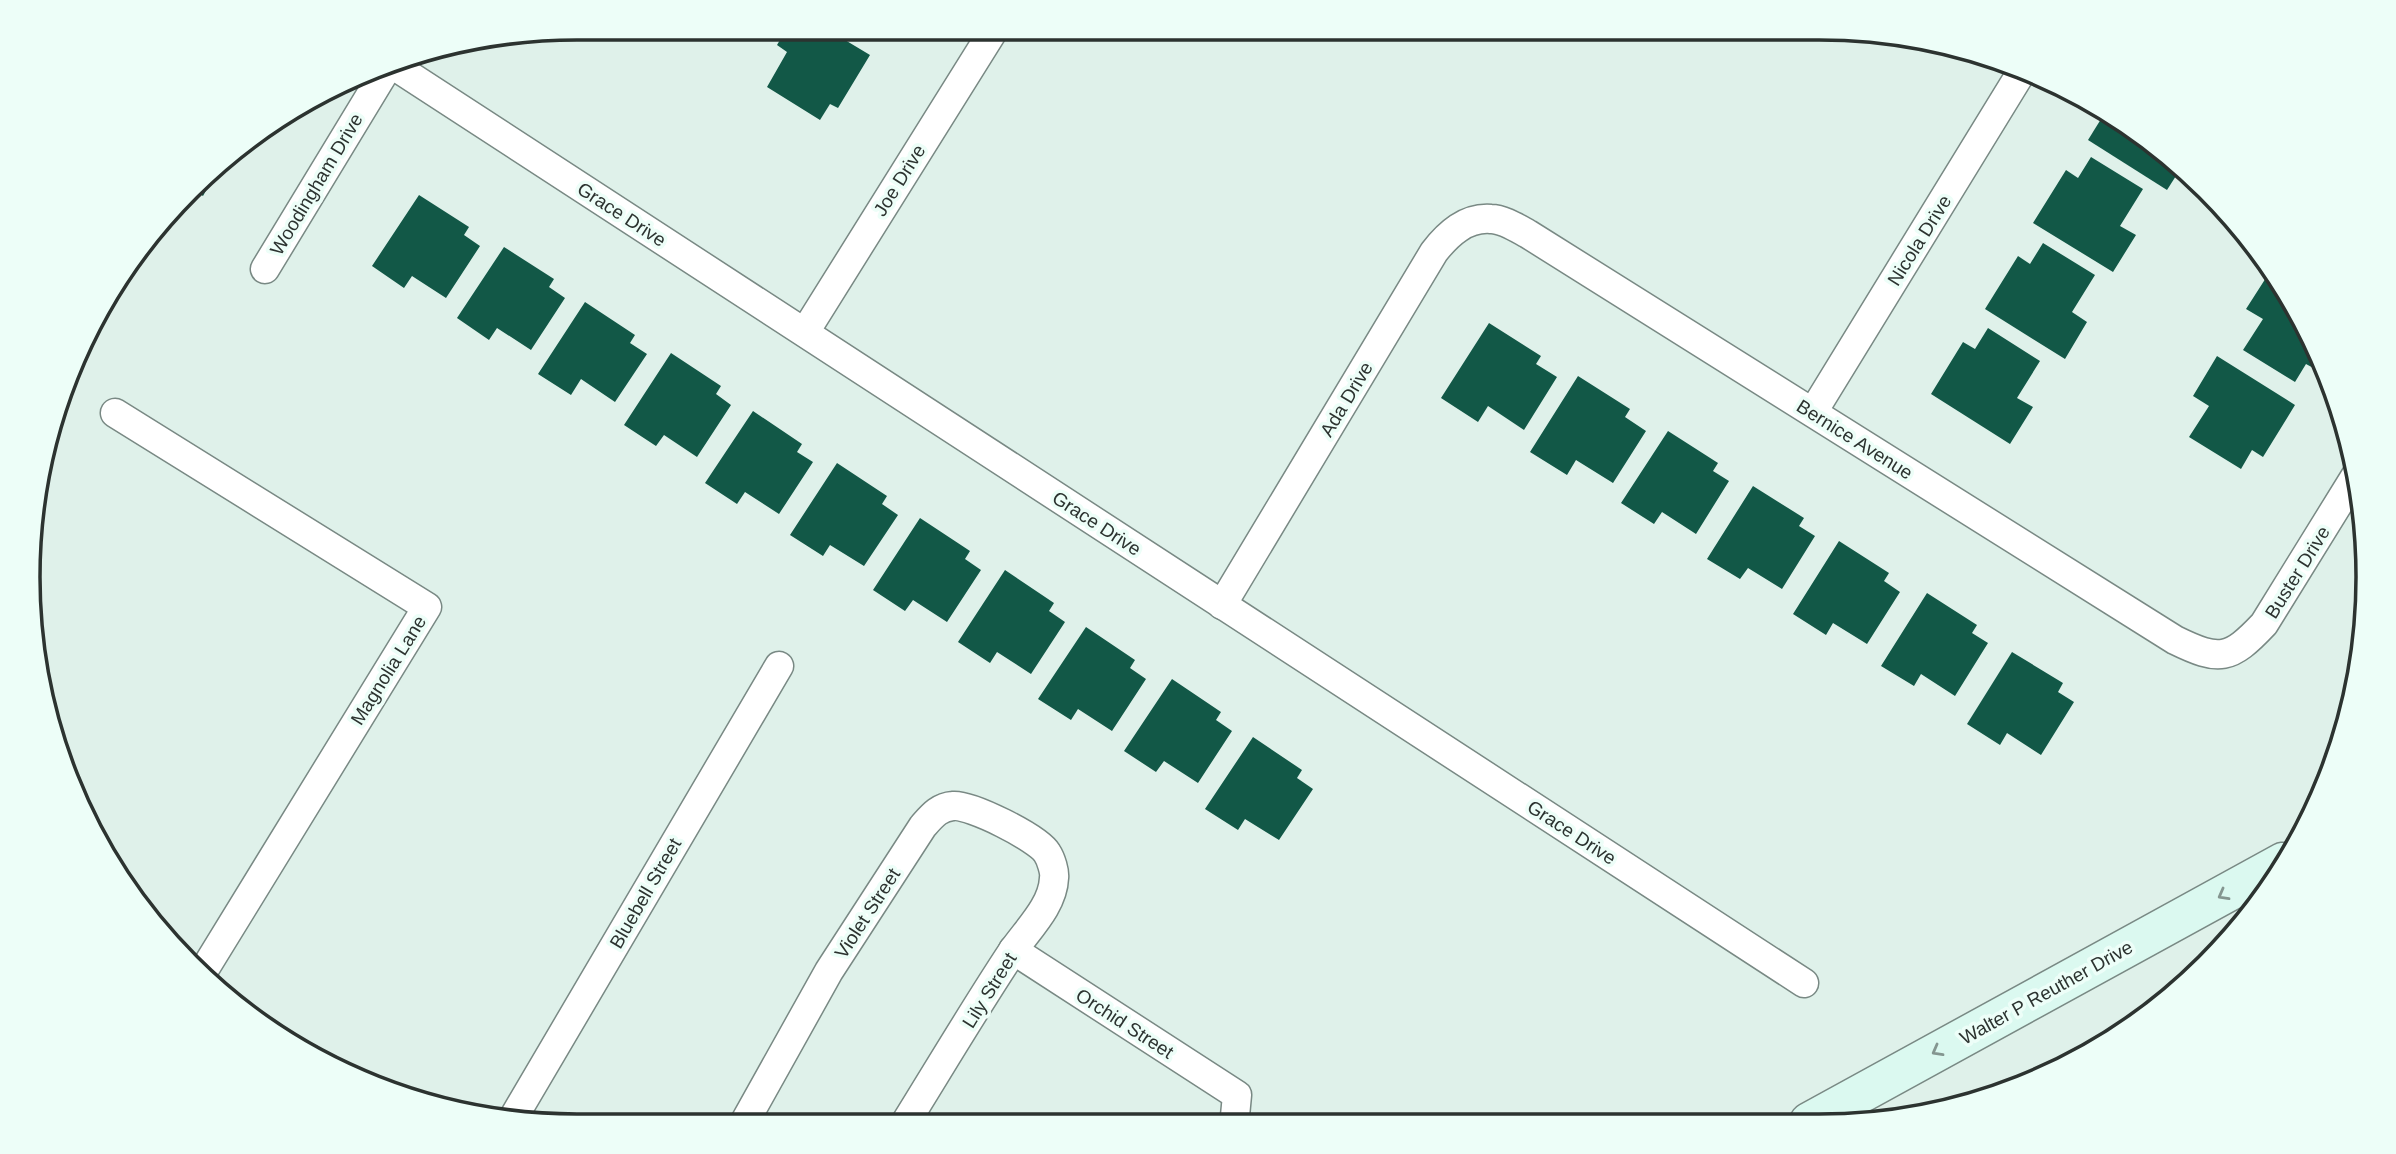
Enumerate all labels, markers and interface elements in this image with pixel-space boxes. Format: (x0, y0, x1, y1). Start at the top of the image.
street label: Woodingham Drive (266, 110, 367, 259)
street label: Joe Drive (869, 141, 930, 220)
street label: Grace Drive (574, 178, 670, 251)
street label: Nicola Drive (1883, 191, 1955, 289)
street label: Ada Drive (1316, 358, 1377, 440)
street label: Bernice Avenue (1793, 395, 1917, 484)
street label: Grace Drive (1049, 487, 1145, 560)
street label: Buster Drive (2261, 522, 2334, 622)
street label: Magnolia Lane (346, 612, 430, 729)
street label: Grace Drive (1524, 796, 1620, 869)
street label: Bluebell Street (605, 834, 686, 952)
street label: Violet Street (831, 864, 905, 962)
one-way arrow (2218, 887, 2230, 900)
street label: Walter P Reuther Drive (1956, 936, 2136, 1049)
street label: Lily Street (958, 948, 1021, 1032)
street label: Orchid Street (1072, 984, 1178, 1063)
one-way arrow (1932, 1043, 1945, 1056)

